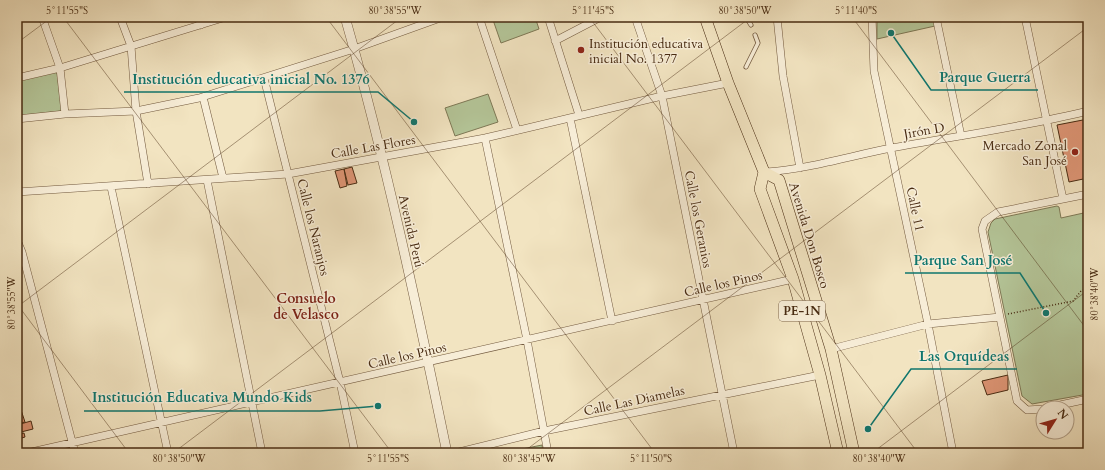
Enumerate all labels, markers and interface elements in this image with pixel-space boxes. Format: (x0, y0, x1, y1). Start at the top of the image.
text: 5°11'55"S (46, 4, 88, 18)
text: 80°38'55"W (368, 4, 423, 18)
text: 5°11'45"S (572, 4, 614, 18)
text: 80°38'50"W (718, 4, 773, 18)
text: 5°11'40"S (835, 4, 877, 18)
place label: Institución educativa inicial No. 1377 (589, 35, 704, 68)
marker: Institución educativa inicial No. 1377 (576, 45, 586, 55)
callout: Parque Guerra (931, 64, 1038, 90)
callout: Institución educativa inicial No. 1376 (124, 66, 378, 92)
text: Parque Guerra (939, 68, 1031, 87)
text: Institución educativa inicial No. 1376 (132, 70, 370, 89)
street label: Jirón D (900, 119, 946, 144)
street label: Calle Las Flores (329, 131, 417, 163)
place label: Mercado Zonal San José (983, 137, 1068, 170)
marker: Mercado Zonal San José (1070, 147, 1080, 157)
street label: Calle los Geranios (680, 169, 716, 269)
street label: Calle los Naranjos (292, 177, 334, 278)
street label: Avenida Don Bosco (784, 180, 834, 291)
street label: Calle 11 (902, 185, 928, 233)
street label: Avenida Perú (394, 193, 428, 269)
callout: Parque San José (905, 247, 1020, 273)
text: Parque San José (913, 251, 1013, 270)
street label: Calle los Pinos (682, 266, 764, 302)
text: 80°38'40"W (1088, 266, 1102, 321)
text: 80°38'55"W (5, 275, 19, 330)
district label: Consuelo de Velasco (273, 289, 339, 324)
road number: PE-1N (779, 301, 825, 321)
street label: Calle los Pinos (366, 338, 448, 374)
callout: Las Orquídeas (911, 343, 1017, 369)
text: Las Orquídeas (919, 347, 1009, 366)
street label: Calle Las Diamelas (582, 381, 686, 420)
callout: Institución Educativa Mundo Kids (84, 385, 320, 411)
text: Institución Educativa Mundo Kids (92, 388, 312, 407)
north arrow (1035, 400, 1075, 440)
text: N (1054, 406, 1072, 423)
text: 80°38'50"W (152, 452, 207, 466)
text: 5°11'55"S (367, 452, 409, 466)
text: 80°38'45"W (502, 452, 557, 466)
text: 5°11'50"S (630, 452, 672, 466)
text: 80°38'40"W (852, 452, 907, 466)

